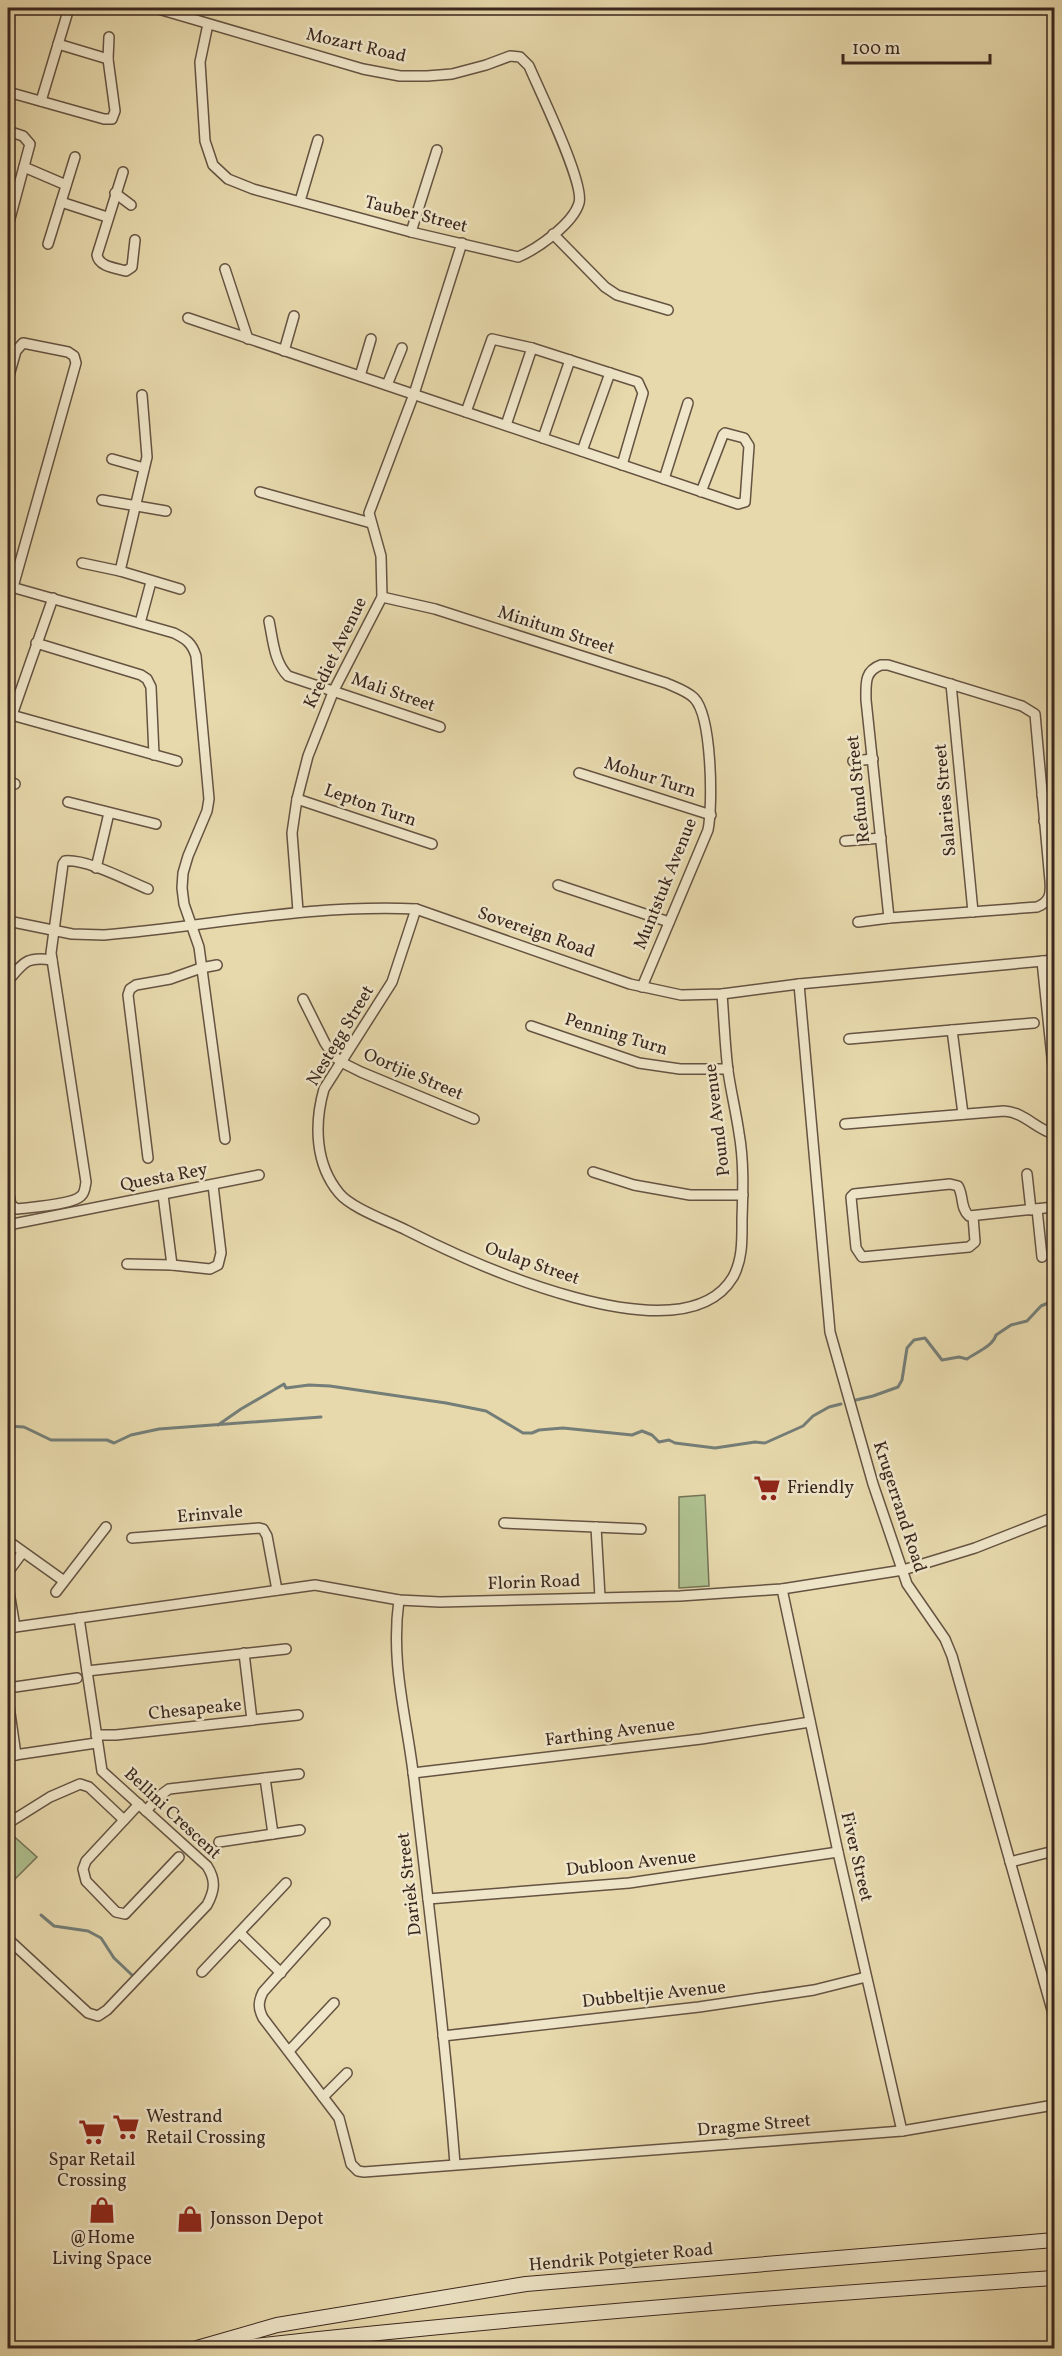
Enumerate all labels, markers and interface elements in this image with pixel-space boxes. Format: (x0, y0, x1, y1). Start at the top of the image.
street label: Mozart Road (303, 22, 409, 70)
scale bar (843, 27, 990, 65)
text: 100 m (852, 37, 901, 62)
street label: Tauber Street (362, 190, 470, 240)
street label: Krediet Avenue (298, 593, 374, 713)
street label: Minitum Street (494, 600, 618, 662)
street label: Mali Street (348, 667, 438, 719)
street label: Refund Street (841, 734, 877, 844)
street label: Salaries Street (929, 743, 963, 857)
street label: Mohur Turn (601, 751, 699, 805)
street label: Lepton Turn (320, 778, 420, 834)
street label: Muntstuk Avenue (628, 814, 704, 954)
street label: Sovereign Road (474, 901, 598, 965)
street label: Nestegg Street (301, 981, 381, 1091)
street label: Penning Turn (561, 1007, 671, 1063)
street label: Oortjie Street (359, 1043, 467, 1107)
street label: Pound Avenue (699, 1062, 737, 1178)
street label: Questa Rey (118, 1157, 210, 1199)
street label: Oulap Street (481, 1236, 583, 1292)
street label: Krugerrand Road (866, 1438, 932, 1576)
supermarket icon: Friendly (752, 1473, 782, 1503)
place label: Friendly (787, 1476, 854, 1501)
street label: Erinvale (176, 1500, 244, 1530)
street label: Florin Road (487, 1569, 581, 1597)
street label: Chesapeake (147, 1693, 243, 1727)
street label: Farthing Avenue (544, 1713, 676, 1753)
street label: Bellini Crescent (118, 1762, 226, 1866)
street label: Fiver Street (834, 1810, 878, 1904)
street label: Dariek Street (391, 1831, 429, 1937)
street label: Dubloon Avenue (565, 1845, 697, 1883)
street label: Dubbeltjie Avenue (581, 1975, 727, 2015)
place label: Westrand Retail Crossing (146, 2105, 266, 2151)
street label: Dragme Street (696, 2109, 812, 2143)
supermarket icon: Westrand Retail Crossing (111, 2112, 141, 2142)
supermarket icon: Spar Retail Crossing (77, 2117, 107, 2147)
place label: Spar Retail Crossing (49, 2148, 135, 2194)
shop icon: @Home Living Space (87, 2195, 117, 2225)
shop icon: Jonsson Depot (175, 2204, 205, 2234)
place label: Jonsson Depot (210, 2207, 323, 2232)
place label: @Home Living Space (52, 2226, 152, 2272)
street label: Hendrik Potgieter Road (528, 2237, 714, 2279)

